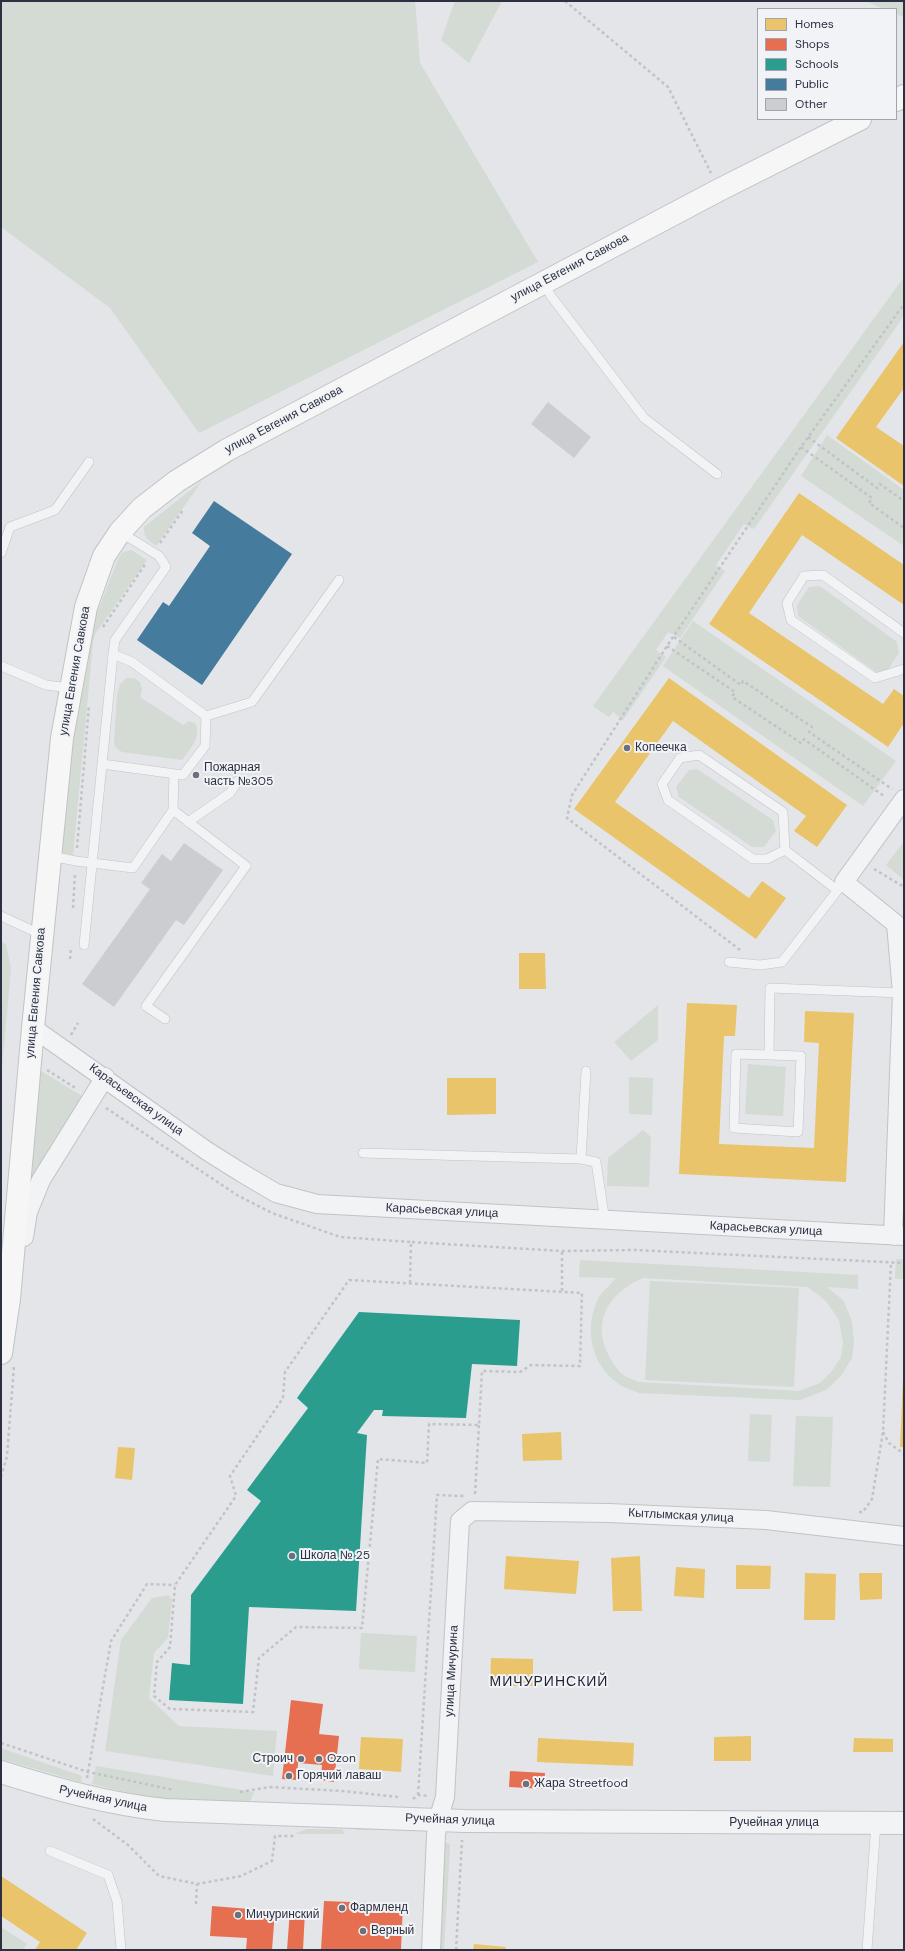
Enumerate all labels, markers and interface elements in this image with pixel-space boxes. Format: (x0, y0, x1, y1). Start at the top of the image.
legend (757, 8, 897, 120)
text: Homes (795, 16, 834, 32)
text: Shops (795, 36, 830, 52)
text: Schools (795, 56, 839, 72)
text: Public (795, 76, 829, 92)
text: Other (795, 96, 827, 112)
street label: улица Евгения Савкова (509, 231, 631, 305)
street label: улица Евгения Савкова (223, 383, 345, 457)
street label: улица Евгения Савкова (57, 605, 93, 737)
place label: Копеечка (635, 741, 687, 755)
marker: Копеечка (622, 743, 632, 753)
place label: Пожарная часть №305 (204, 761, 273, 789)
marker: Пожарная часть №305 (191, 770, 201, 780)
street label: улица Евгения Савкова (23, 927, 49, 1059)
street label: Карасьевская улица (86, 1061, 186, 1139)
street label: Карасьевская улица (385, 1201, 499, 1221)
street label: Карасьевская улица (709, 1219, 823, 1239)
street label: Кытлымская улица (628, 1506, 734, 1526)
place label: Школа № 25 (300, 1549, 370, 1563)
marker: Школа № 25 (287, 1551, 297, 1561)
street label: улица Мичурина (442, 1625, 462, 1717)
district label: МИЧУРИНСКИЙ (490, 1674, 608, 1690)
place label: Строич (253, 1752, 293, 1766)
place label: Ozon (327, 1752, 356, 1766)
marker: Строич (296, 1754, 306, 1764)
marker: Ozon (314, 1754, 324, 1764)
place label: Горячий лаваш (297, 1769, 381, 1783)
marker: Горячий лаваш (284, 1771, 294, 1781)
place label: Жара Streetfood (534, 1777, 628, 1791)
marker: Жара Streetfood (521, 1779, 531, 1789)
street label: Ручейная улица (58, 1783, 148, 1815)
street label: Ручейная улица (405, 1811, 495, 1829)
street label: Ручейная улица (729, 1816, 819, 1830)
place label: Фармленд (350, 1901, 408, 1915)
marker: Фармленд (337, 1903, 347, 1913)
place label: Мичуринский (246, 1908, 319, 1922)
marker: Мичуринский (233, 1910, 243, 1920)
place label: Верный (371, 1924, 414, 1938)
marker: Верный (358, 1926, 368, 1936)

